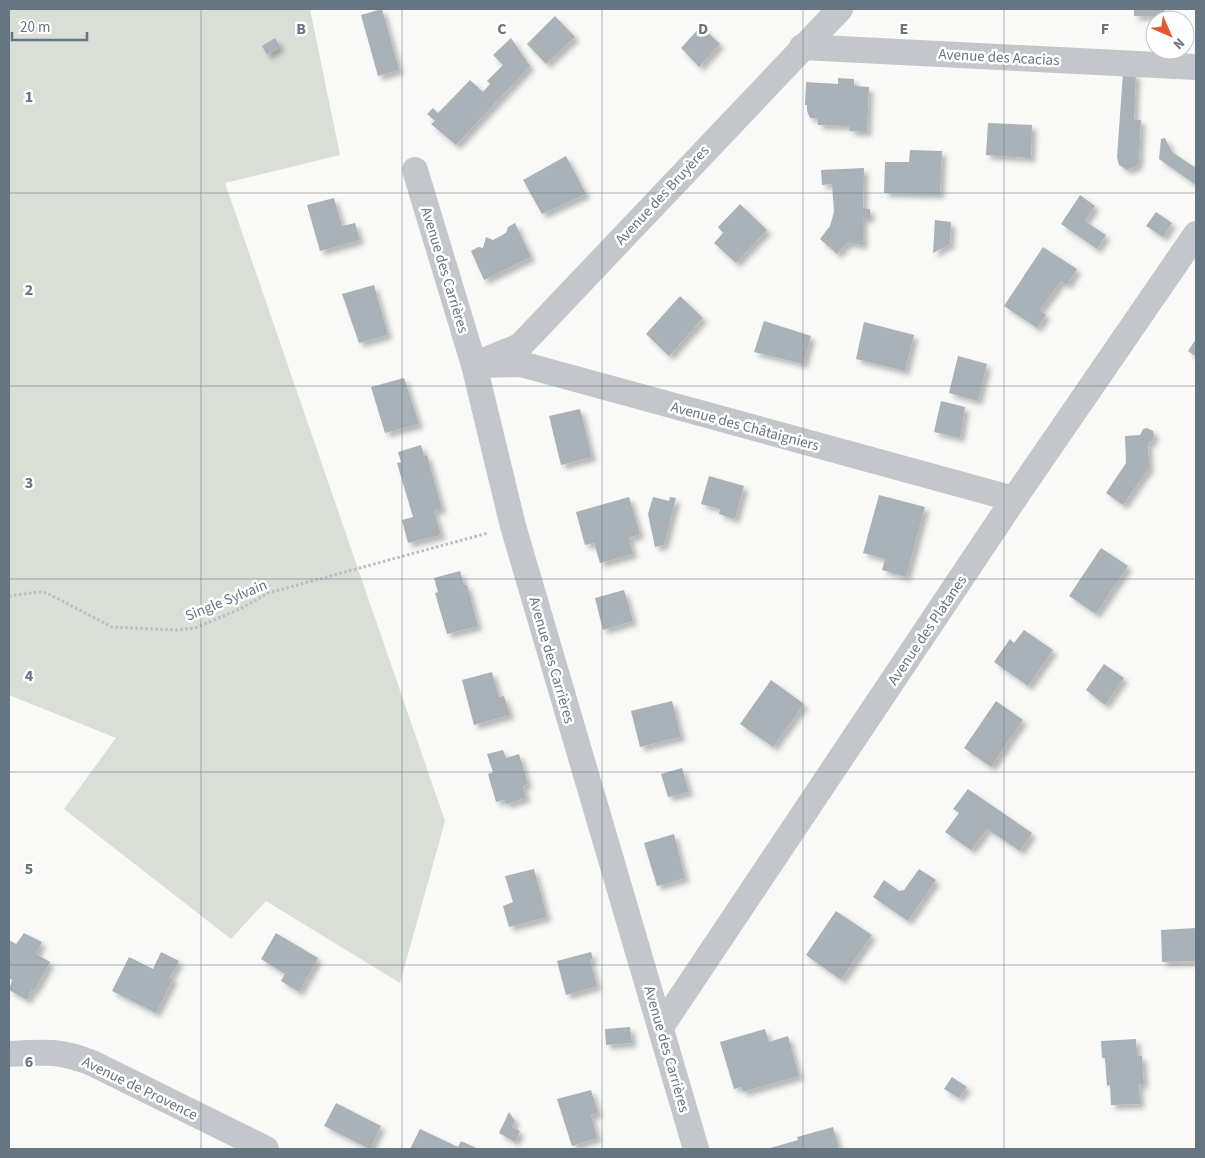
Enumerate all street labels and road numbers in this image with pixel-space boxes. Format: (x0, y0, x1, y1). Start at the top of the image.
street label: Avenue des Acacias (938, 44, 1060, 71)
street label: Avenue des Bruyères (610, 141, 714, 250)
street label: Avenue des Carrières (415, 205, 474, 336)
street label: Avenue des Châtaigniers (668, 397, 821, 456)
street label: Avenue des Platanes (883, 571, 972, 689)
street label: Single Sylvain (182, 574, 270, 626)
street label: Avenue des Carrières (523, 594, 580, 726)
street label: Avenue des Carrières (638, 983, 695, 1115)
street label: Avenue de Provence (78, 1051, 201, 1126)

